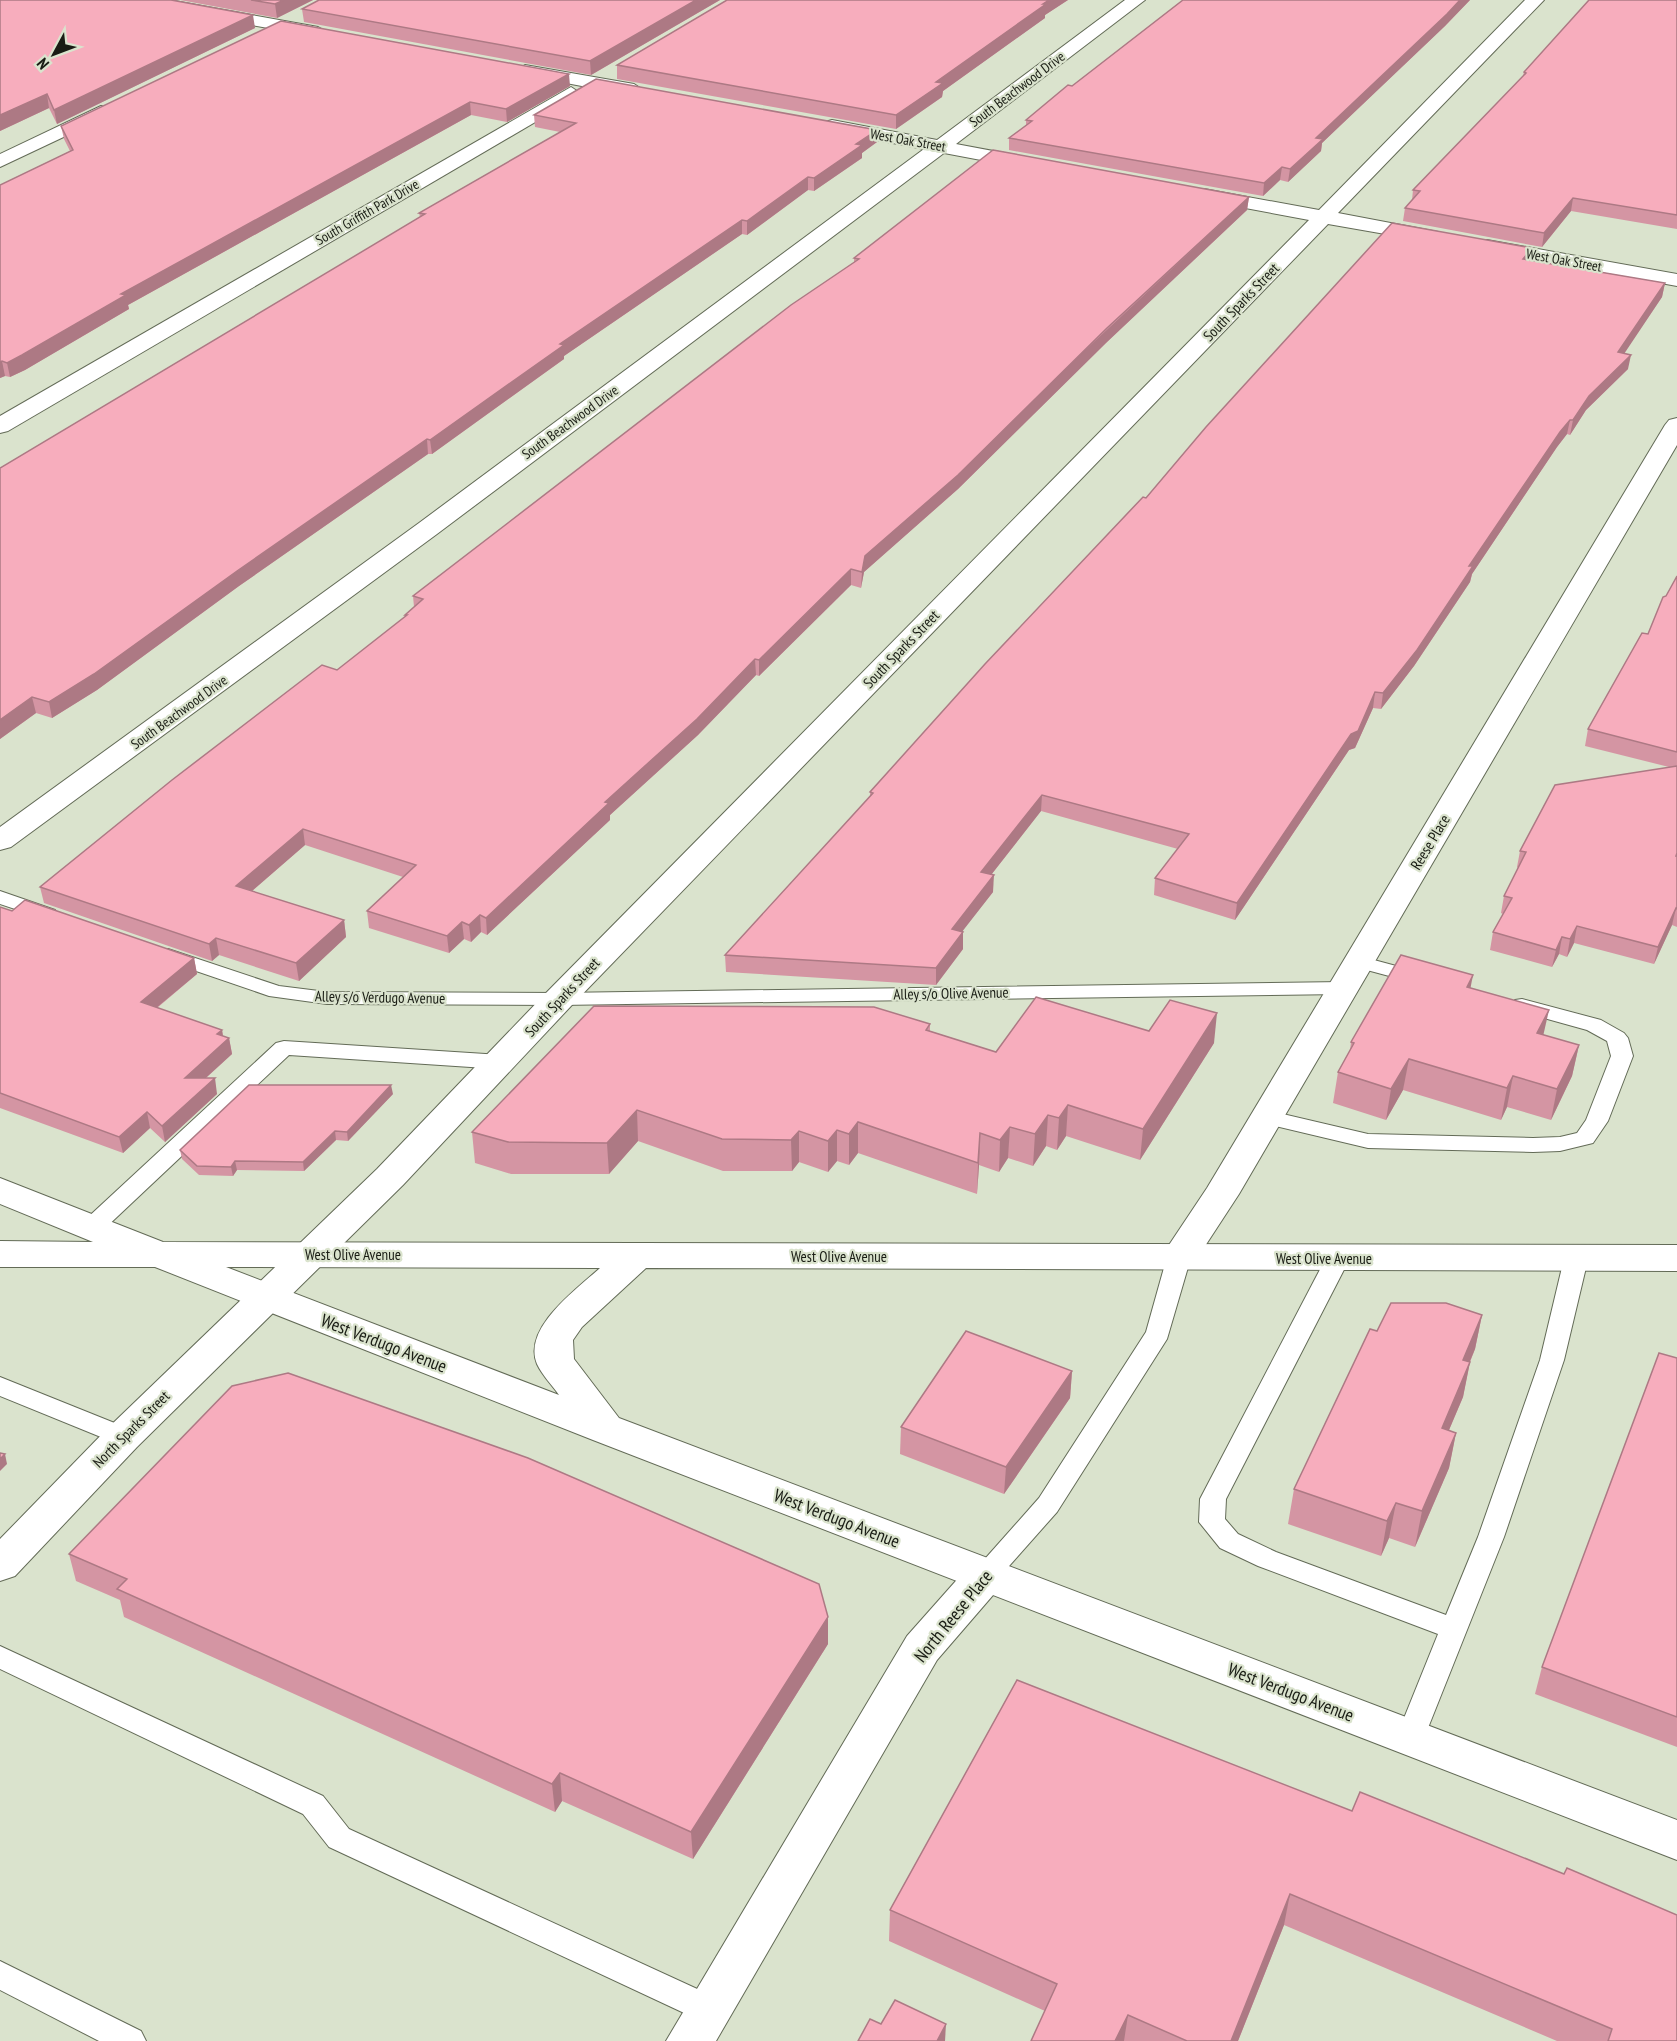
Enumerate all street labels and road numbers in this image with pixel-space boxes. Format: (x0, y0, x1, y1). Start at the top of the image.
street label: South Beachwood Drive (966, 47, 1068, 131)
street label: West Oak Street (869, 124, 947, 156)
street label: South Griffith Park Drive (312, 175, 422, 249)
street label: West Oak Street (1525, 244, 1603, 276)
street label: South Sparks Street (1199, 259, 1283, 345)
street label: South Beachwood Drive (518, 381, 622, 463)
street label: South Sparks Street (859, 606, 943, 692)
street label: South Beachwood Drive (127, 671, 231, 753)
street label: Reese Place (1406, 811, 1454, 873)
street label: South Sparks Street (520, 953, 604, 1041)
street label: Alley s/o Olive Avenue (893, 982, 1009, 1004)
street label: Alley s/o Verdugo Avenue (315, 986, 445, 1008)
street label: West Olive Avenue (305, 1245, 401, 1264)
street label: West Olive Avenue (791, 1247, 887, 1266)
street label: West Olive Avenue (1276, 1249, 1372, 1268)
street label: West Verdugo Avenue (318, 1308, 450, 1378)
street label: North Sparks Street (89, 1387, 173, 1471)
street label: West Verdugo Avenue (771, 1483, 903, 1553)
street label: North Reese Place (909, 1565, 997, 1667)
street label: West Verdugo Avenue (1225, 1657, 1357, 1727)

